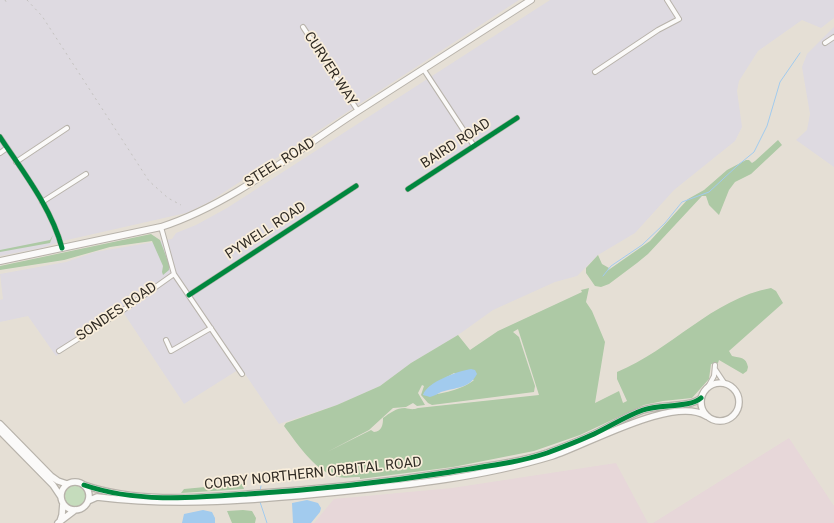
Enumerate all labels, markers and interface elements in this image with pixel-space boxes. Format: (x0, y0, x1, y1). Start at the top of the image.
street label: CURVER WAY (300, 29, 360, 109)
street label: BAIRD ROAD (418, 115, 494, 173)
street label: STEEL ROAD (242, 135, 318, 191)
street label: PYWELL ROAD (223, 199, 309, 263)
street label: SONDES ROAD (74, 279, 160, 345)
street label: CORBY NORTHERN ORBITAL ROAD (203, 454, 423, 494)

